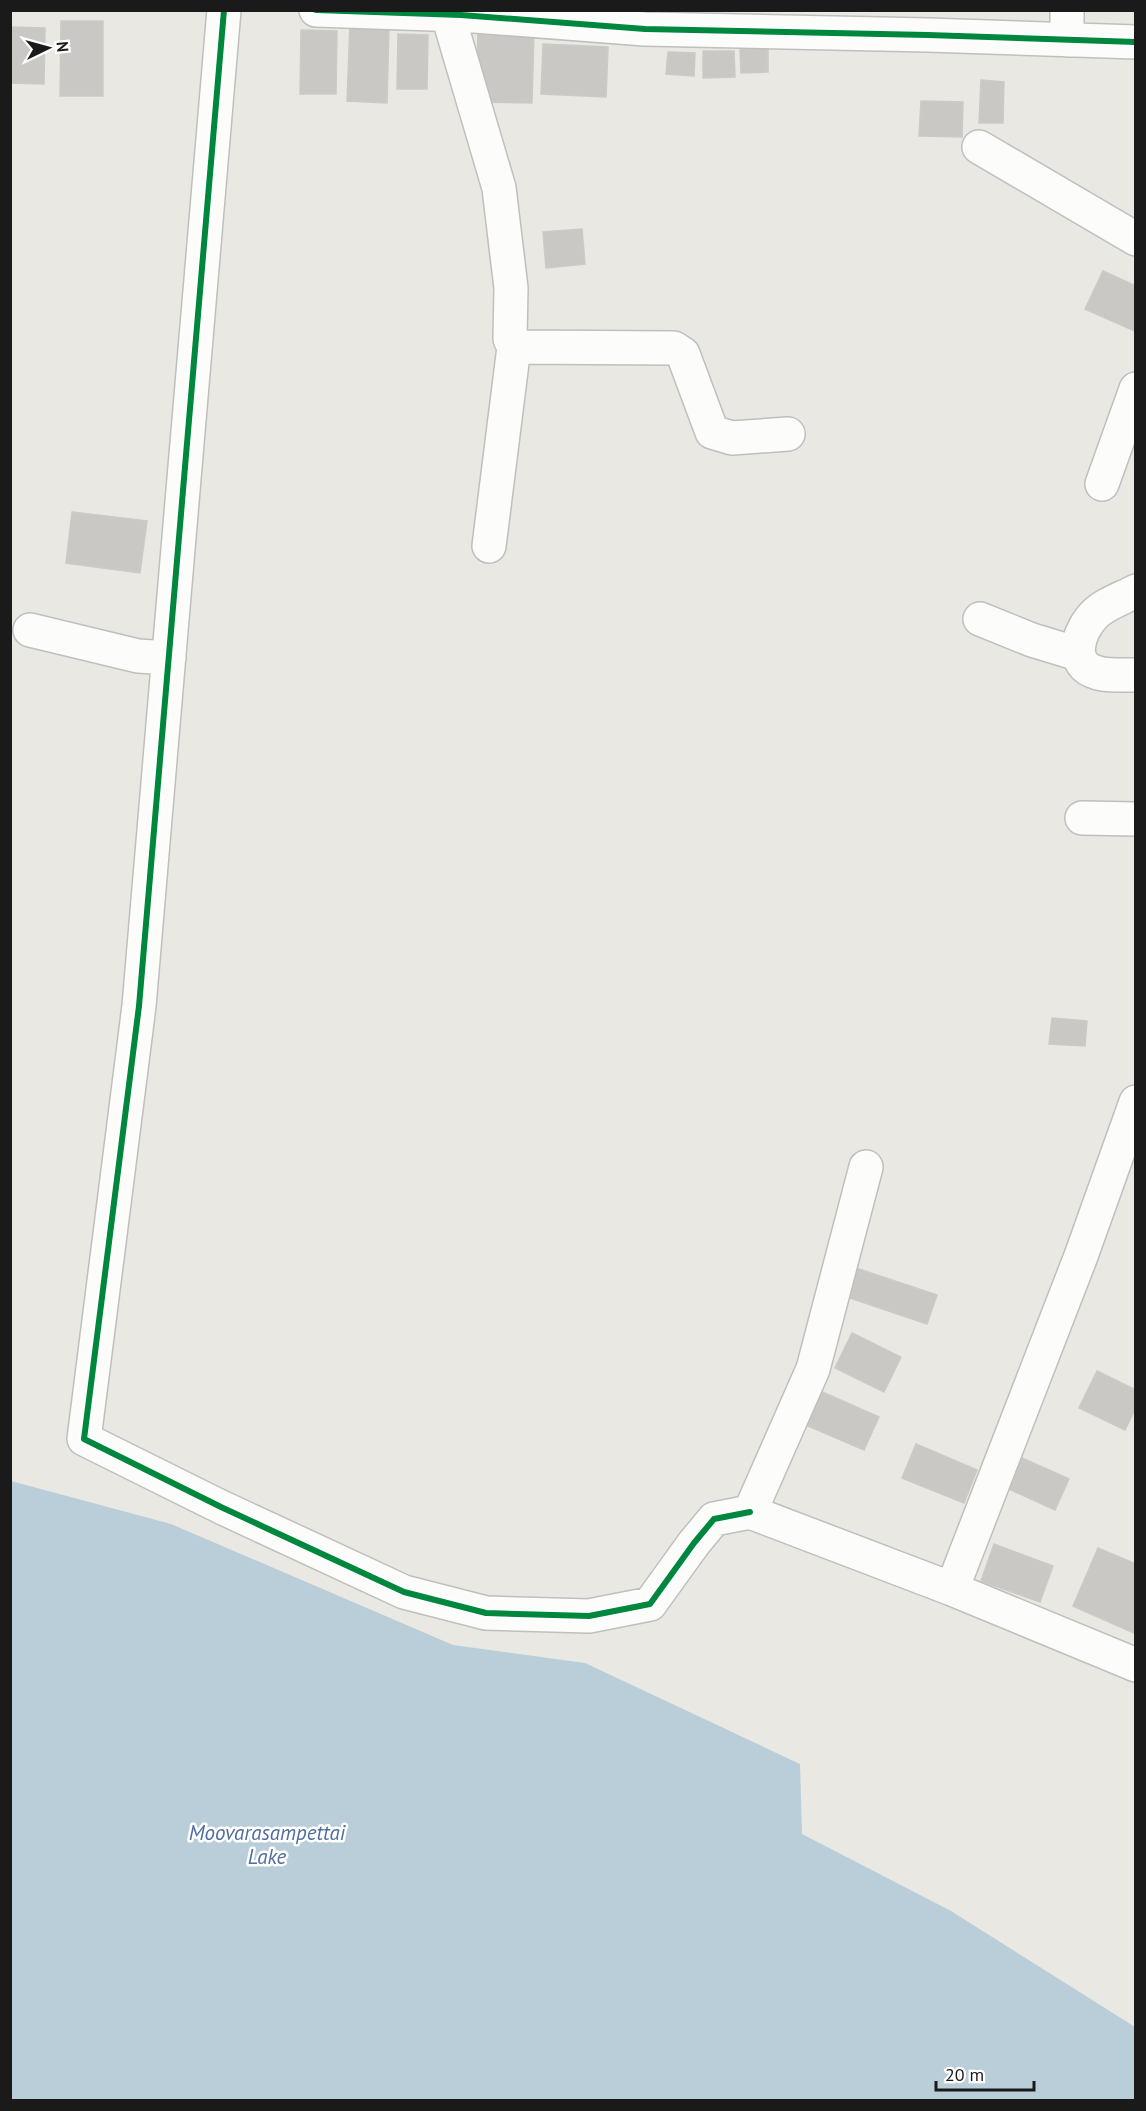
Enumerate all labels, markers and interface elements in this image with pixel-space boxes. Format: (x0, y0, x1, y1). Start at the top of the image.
north arrow (18, 18, 78, 78)
text: N (53, 41, 73, 53)
water label: Moovarasampettai Lake (189, 1819, 346, 1870)
scale bar (936, 2054, 1034, 2092)
text: 20 m (945, 2063, 984, 2086)

